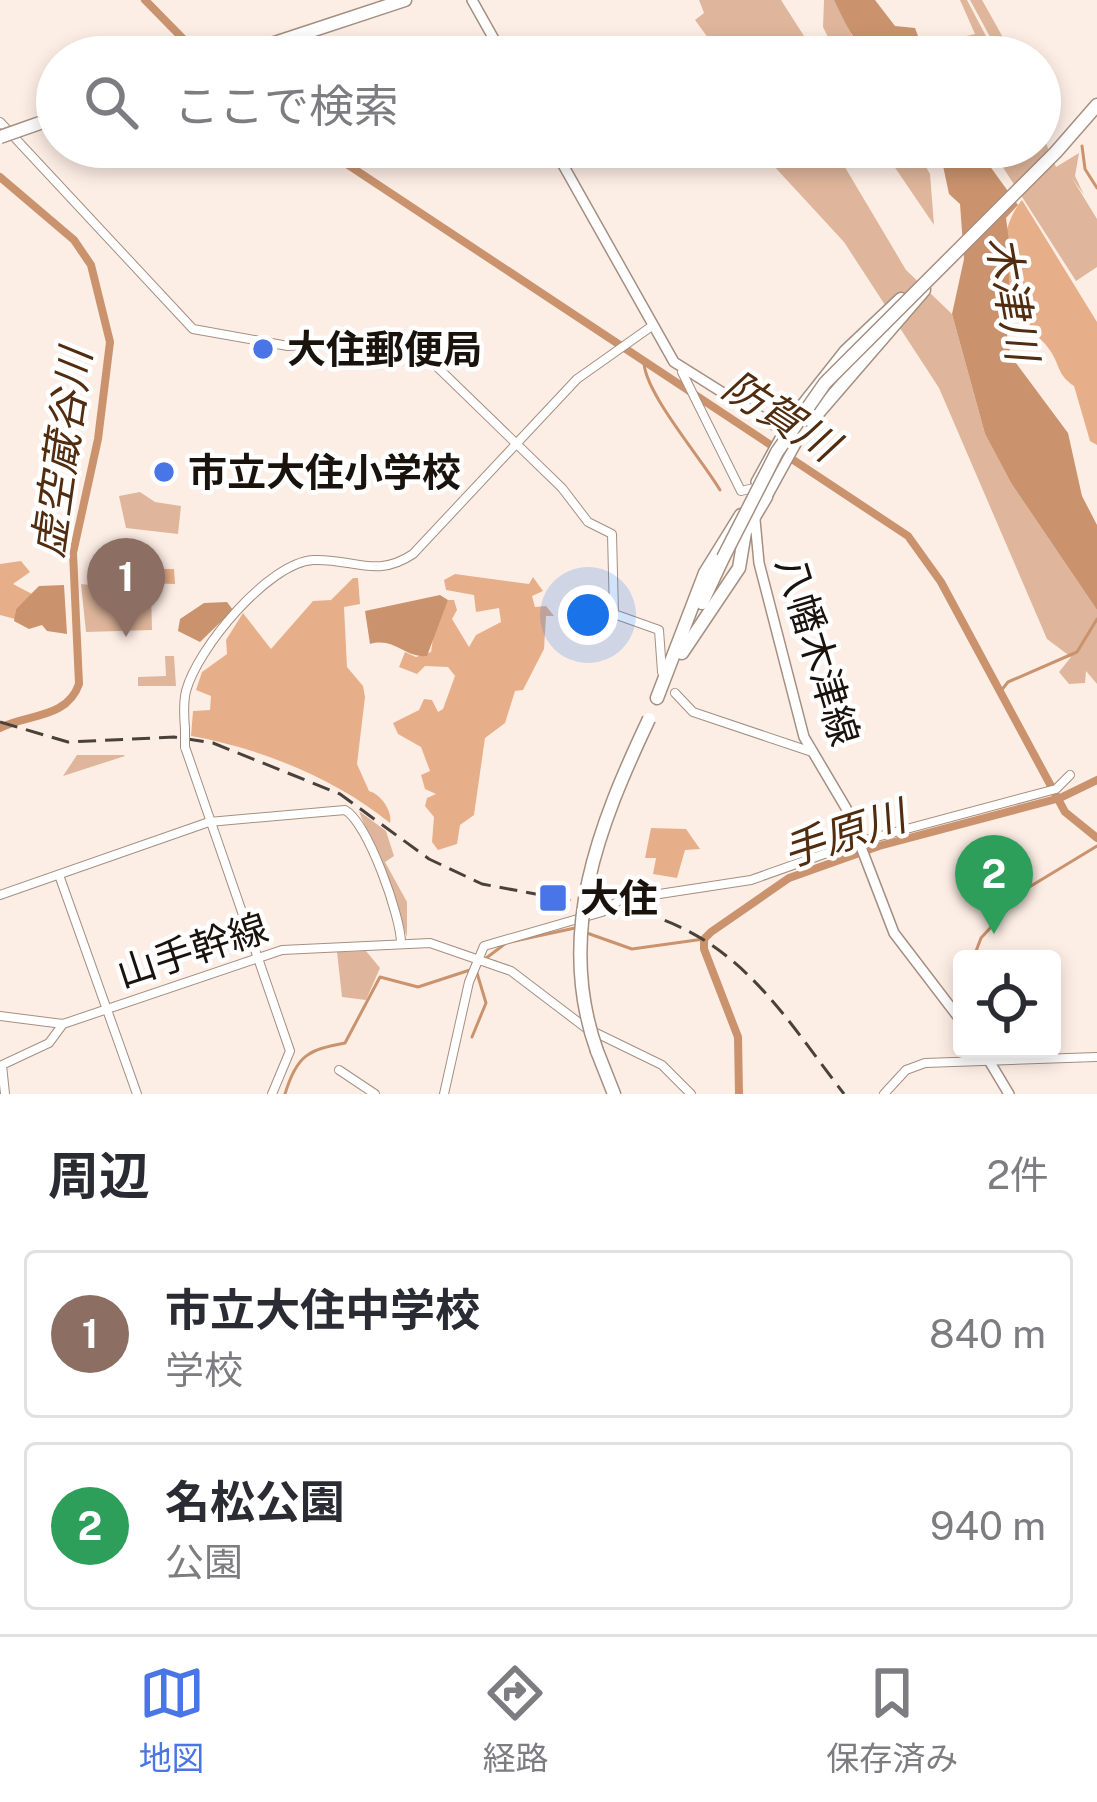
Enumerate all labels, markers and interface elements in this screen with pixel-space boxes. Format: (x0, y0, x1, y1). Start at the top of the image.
search box (36, 36, 1061, 168)
icon: search (78, 69, 144, 135)
text: ここで検索 (174, 79, 399, 132)
water label: 木津川 (978, 232, 1049, 368)
place label: 大住郵便局 (287, 326, 482, 372)
marker: 大住郵便局 (250, 336, 276, 362)
water label: 虚空蔵谷川 (22, 342, 100, 560)
water label: 防賀川 (715, 360, 851, 472)
place label: 市立大住小学校 (188, 449, 461, 495)
marker: 市立大住小学校 (151, 459, 177, 485)
pin: 1 (87, 538, 165, 637)
street label: 八幡木津線 (767, 551, 869, 751)
your location (558, 585, 618, 645)
water label: 手原川 (777, 789, 915, 876)
pin: 2 (955, 835, 1033, 934)
place label: 大住 (580, 875, 658, 921)
marker: 大住 (537, 882, 569, 914)
street label: 山手幹線 (111, 904, 273, 996)
map controls (953, 950, 1061, 1058)
button: locate (953, 950, 1061, 1058)
text: 周辺 (48, 1146, 150, 1205)
text: 2件 (987, 1152, 1049, 1198)
text: 市立大住中学校 (165, 1283, 480, 1336)
text: 1 (82, 1311, 98, 1357)
text: 840 m (929, 1311, 1046, 1357)
text: 学校 (165, 1347, 243, 1393)
text: 名松公園 (165, 1475, 345, 1528)
text: 2 (78, 1503, 102, 1549)
text: 940 m (930, 1503, 1046, 1549)
text: 公園 (165, 1539, 243, 1585)
tab: 地図 (139, 1660, 205, 1780)
tab: 経路 (482, 1660, 548, 1780)
tab: 保存済み (826, 1660, 958, 1780)

